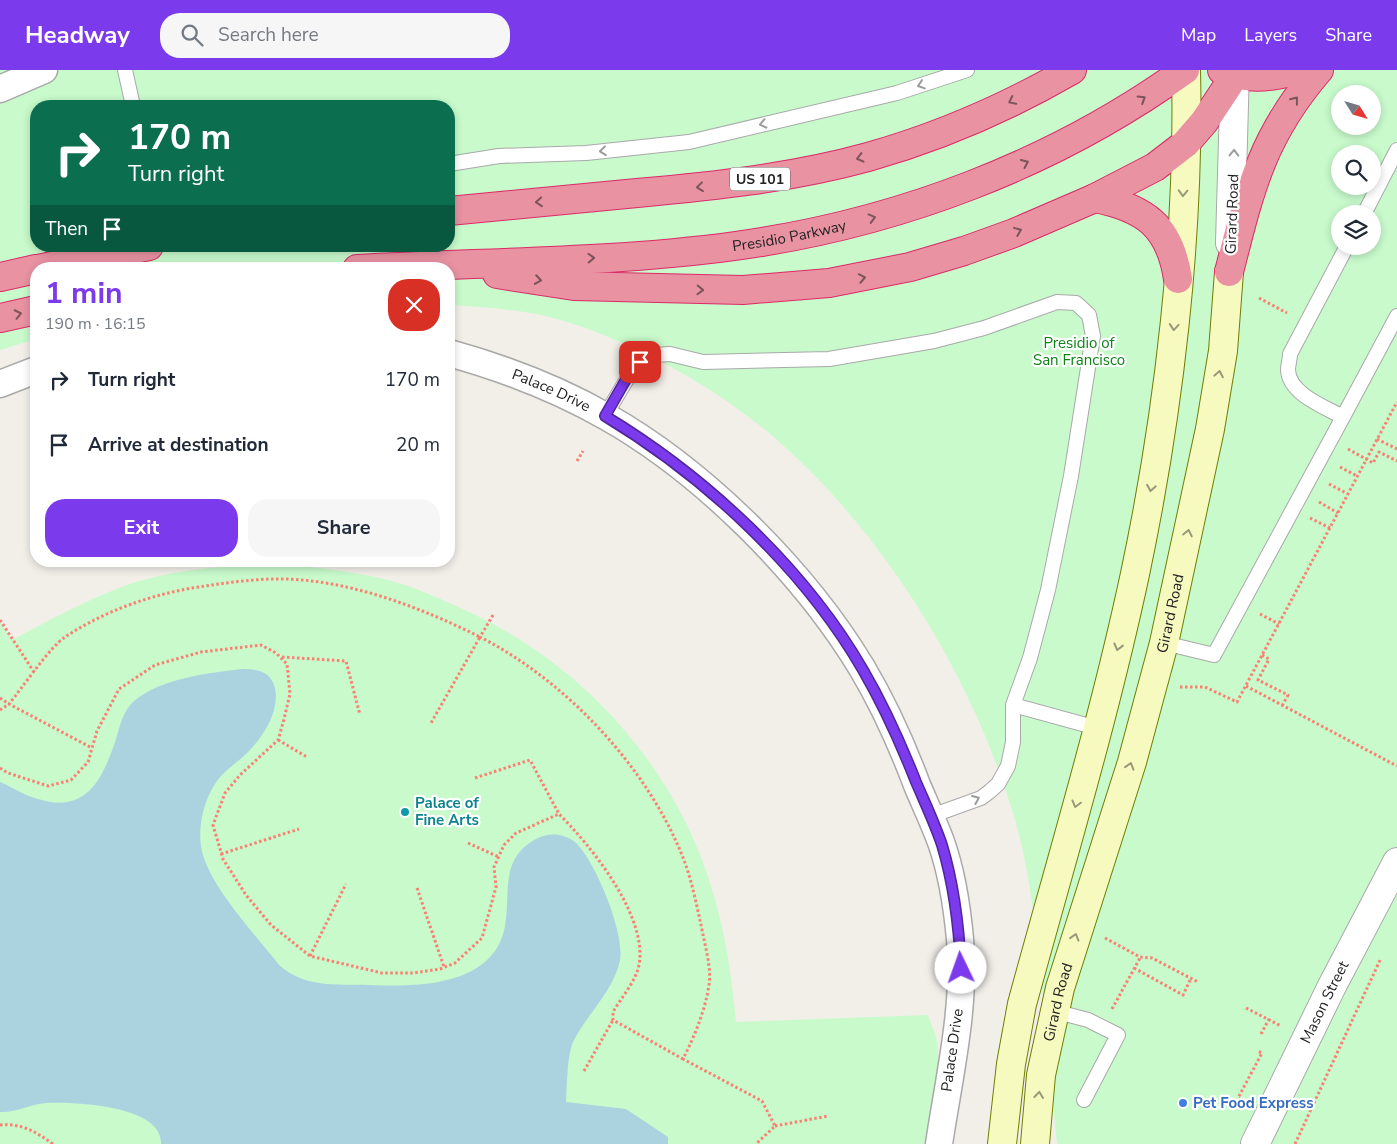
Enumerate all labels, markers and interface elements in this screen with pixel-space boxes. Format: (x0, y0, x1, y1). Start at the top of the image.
search box (160, 13, 510, 58)
text: Headway (25, 19, 130, 51)
icon: search (178, 21, 206, 49)
text: Search here (218, 22, 319, 48)
text: Map (1181, 23, 1216, 47)
text: Layers (1244, 23, 1297, 47)
text: Share (1325, 23, 1372, 47)
one-way arrow (917, 80, 926, 90)
north arrow (1331, 85, 1381, 135)
map controls (1331, 85, 1381, 255)
one-way arrow (1008, 95, 1017, 106)
one-way arrow (1136, 96, 1146, 105)
one-way arrow (1289, 96, 1298, 106)
text: 170 m (128, 114, 231, 161)
one-way arrow (759, 118, 768, 129)
icon: right (45, 120, 110, 185)
one-way arrow (599, 145, 607, 156)
button: search (1331, 145, 1381, 195)
one-way arrow (1229, 149, 1239, 156)
one-way arrow (856, 152, 865, 163)
one-way arrow (1020, 158, 1029, 169)
text: Turn right (128, 159, 224, 189)
road number: US 101 (730, 168, 790, 190)
street label: Girard Road (1221, 173, 1243, 255)
one-way arrow (696, 181, 704, 192)
one-way arrow (1178, 189, 1188, 197)
one-way arrow (534, 196, 542, 207)
button: layers (1331, 205, 1381, 255)
one-way arrow (868, 213, 877, 224)
icon: arrive (98, 215, 126, 243)
street label: Presidio Parkway (731, 215, 849, 256)
text: Then (45, 216, 88, 242)
one-way arrow (1013, 227, 1021, 237)
one-way arrow (587, 253, 595, 264)
text: 1 min (45, 273, 123, 314)
one-way arrow (858, 273, 867, 283)
one-way arrow (534, 275, 543, 285)
button: close (388, 279, 440, 331)
one-way arrow (697, 285, 705, 295)
one-way arrow (14, 309, 23, 320)
text: 190 m · 16:15 (45, 313, 146, 335)
one-way arrow (1168, 324, 1179, 332)
park label: Presidio of San Francisco (1033, 333, 1125, 370)
pin (619, 341, 661, 383)
icon: arrive (626, 348, 654, 376)
street label: Palace Drive (509, 364, 594, 416)
icon: right (45, 366, 73, 394)
text: Turn right (88, 367, 175, 393)
text: 170 m (385, 367, 440, 393)
one-way arrow (1214, 369, 1224, 378)
icon: arrive (45, 431, 73, 459)
text: Arrive at destination (88, 432, 269, 458)
text: 20 m (396, 432, 440, 458)
one-way arrow (1147, 484, 1157, 493)
button: Exit (45, 499, 238, 557)
button: Share (248, 499, 440, 557)
one-way arrow (1182, 529, 1193, 538)
street label: Girard Road (1152, 572, 1189, 655)
one-way arrow (1113, 643, 1124, 652)
one-way arrow (1125, 762, 1135, 771)
place label: Palace of Fine Arts (415, 793, 479, 830)
one-way arrow (971, 794, 980, 805)
one-way arrow (1071, 800, 1082, 809)
marker: Palace of Fine Arts (399, 806, 411, 818)
one-way arrow (1070, 934, 1080, 942)
position arrow (934, 941, 986, 993)
street label: Mason Street (1296, 957, 1354, 1047)
street label: Girard Road (1039, 960, 1077, 1043)
street label: Palace Drive (936, 1007, 968, 1093)
one-way arrow (1033, 1091, 1044, 1099)
place label: Pet Food Express (1193, 1093, 1313, 1113)
marker: Pet Food Express (1177, 1097, 1189, 1109)

